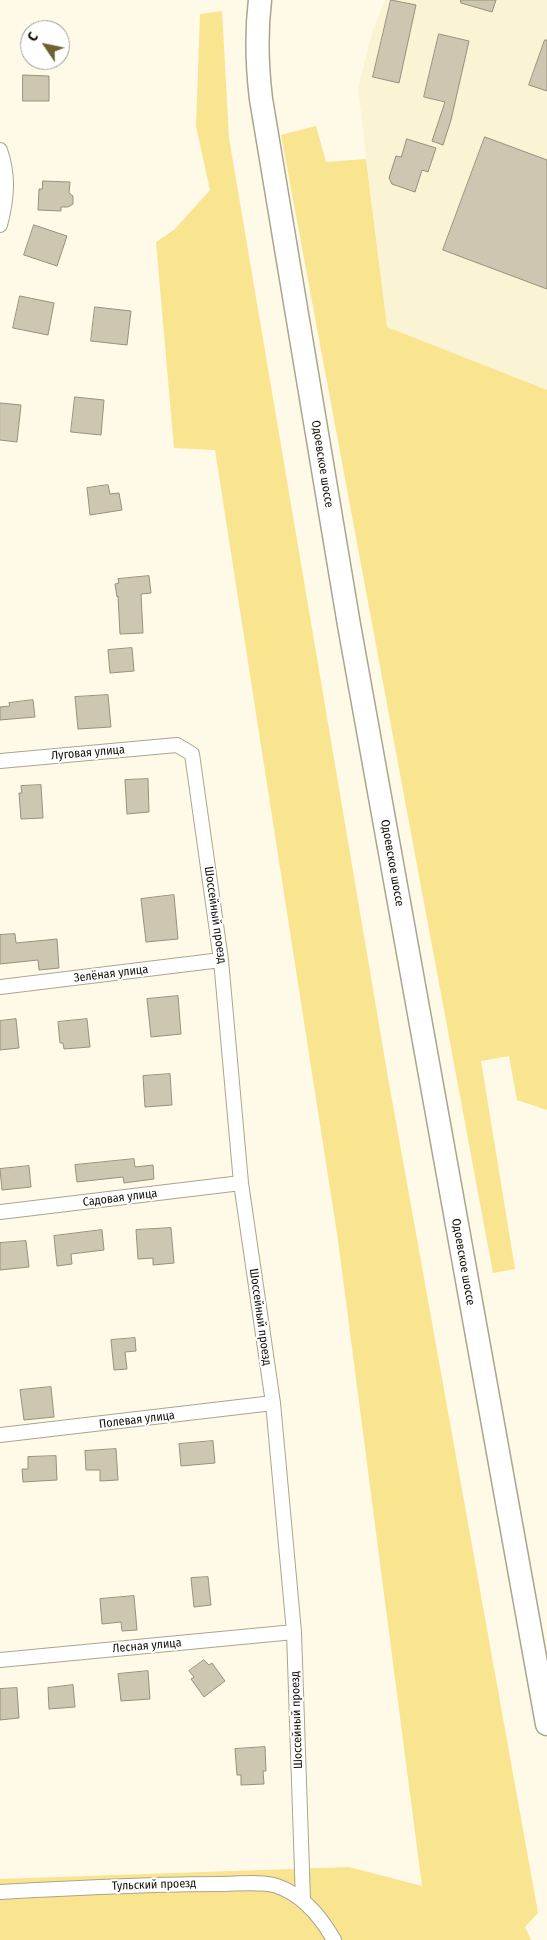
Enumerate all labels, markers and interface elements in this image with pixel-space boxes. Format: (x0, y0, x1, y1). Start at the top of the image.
north arrow (20, 20, 70, 70)
text: С (24, 29, 42, 45)
street label: Одоевское шоссе (308, 419, 336, 509)
street label: Луговая улица (51, 743, 125, 763)
street label: Одоевское шоссе (377, 818, 407, 908)
street label: Шоссейный проезд (201, 865, 229, 965)
street label: Зелёная улица (73, 962, 149, 986)
street label: Садовая улица (82, 1186, 158, 1210)
street label: Одоевское шоссе (448, 1217, 478, 1307)
street label: Шоссейный проезд (246, 1267, 274, 1367)
street label: Полевая улица (98, 1408, 176, 1432)
street label: Лесная улица (112, 1636, 182, 1656)
street label: Шоссейный проезд (288, 1671, 306, 1769)
street label: Тульский проезд (112, 1876, 196, 1894)

